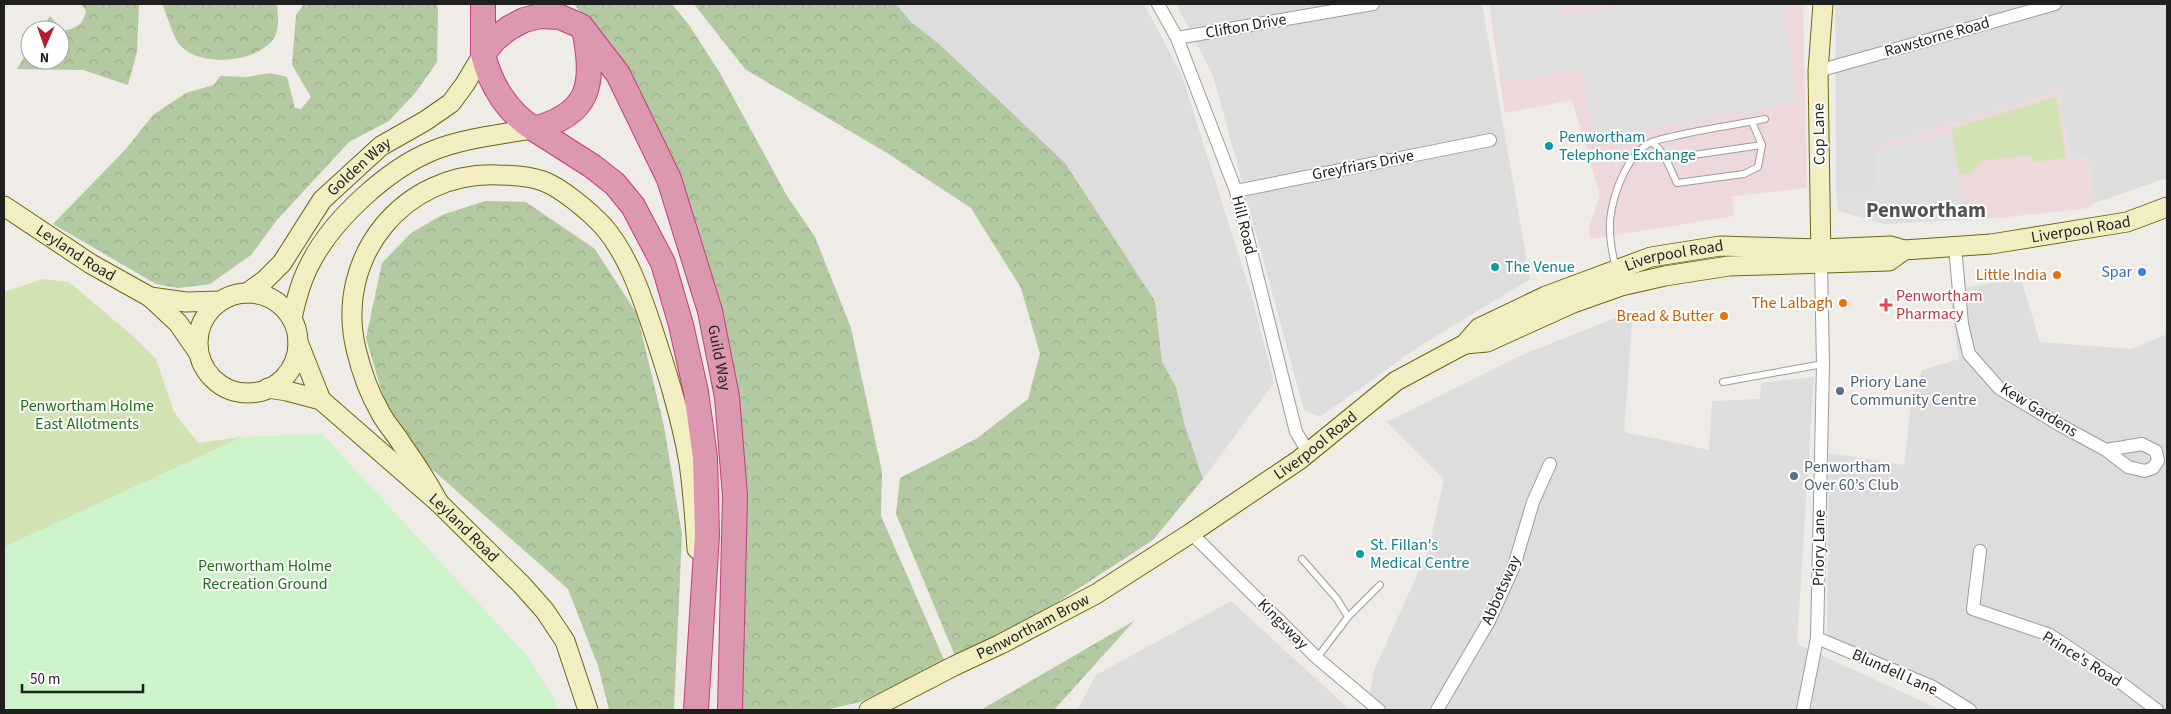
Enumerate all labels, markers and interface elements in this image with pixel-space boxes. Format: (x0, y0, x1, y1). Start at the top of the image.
street label: Clifton Drive (1204, 8, 1288, 44)
street label: Rawstorne Road (1882, 11, 1992, 63)
north arrow (20, 20, 70, 70)
text: N (40, 47, 50, 67)
street label: Cop Lane (1807, 103, 1831, 165)
place label: Penwortham Telephone Exchange (1559, 126, 1696, 166)
street label: Golden Way (322, 131, 395, 201)
marker: Penwortham Telephone Exchange (1543, 140, 1555, 152)
street label: Greyfriars Drive (1310, 144, 1416, 186)
street label: Hill Road (1226, 193, 1262, 257)
district label: Penwortham (1866, 195, 1986, 225)
street label: Liverpool Road (2030, 211, 2132, 248)
street label: Leyland Road (32, 219, 120, 287)
street label: Liverpool Road (1621, 235, 1725, 277)
place label: The Venue (1505, 256, 1575, 278)
marker: The Venue (1489, 261, 1501, 273)
place label: Spar (2101, 261, 2132, 283)
place label: Little India (1976, 264, 2047, 286)
marker: Spar (2136, 266, 2148, 278)
marker: Little India (2051, 269, 2063, 281)
place label: Penwortham Pharmacy (1896, 285, 1982, 325)
place label: The Lalbagh (1751, 292, 1833, 314)
marker: The Lalbagh (1837, 297, 1849, 309)
marker: Penwortham Pharmacy (1880, 299, 1892, 311)
place label: Bread & Butter (1617, 305, 1714, 327)
marker: Bread & Butter (1718, 310, 1730, 322)
street label: Guild Way (702, 323, 737, 393)
place label: Priory Lane Community Centre (1850, 371, 1976, 411)
street label: Kew Gardens (1996, 377, 2082, 443)
marker: Priory Lane Community Centre (1834, 385, 1846, 397)
park label: Penwortham Holme East Allotments (20, 395, 154, 435)
street label: Liverpool Road (1269, 406, 1362, 485)
place label: Penwortham Over 60’s Club (1804, 456, 1899, 496)
marker: Penwortham Over 60’s Club (1788, 470, 1800, 482)
street label: Leyland Road (424, 488, 504, 567)
street label: Priory Lane (1807, 510, 1831, 586)
place label: St. Fillan's Medical Centre (1370, 534, 1469, 574)
marker: St. Fillan's Medical Centre (1354, 548, 1366, 560)
street label: Abbotsway (1476, 551, 1526, 628)
park label: Penwortham Holme Recreation Ground (198, 555, 332, 595)
street label: Penwortham Brow (973, 588, 1094, 665)
street label: Kingsway (1253, 594, 1314, 655)
street label: Prince's Road (2038, 626, 2126, 692)
street label: Blundell Lane (1849, 643, 1941, 701)
scale bar (22, 662, 144, 694)
text: 50 m (30, 669, 60, 690)

